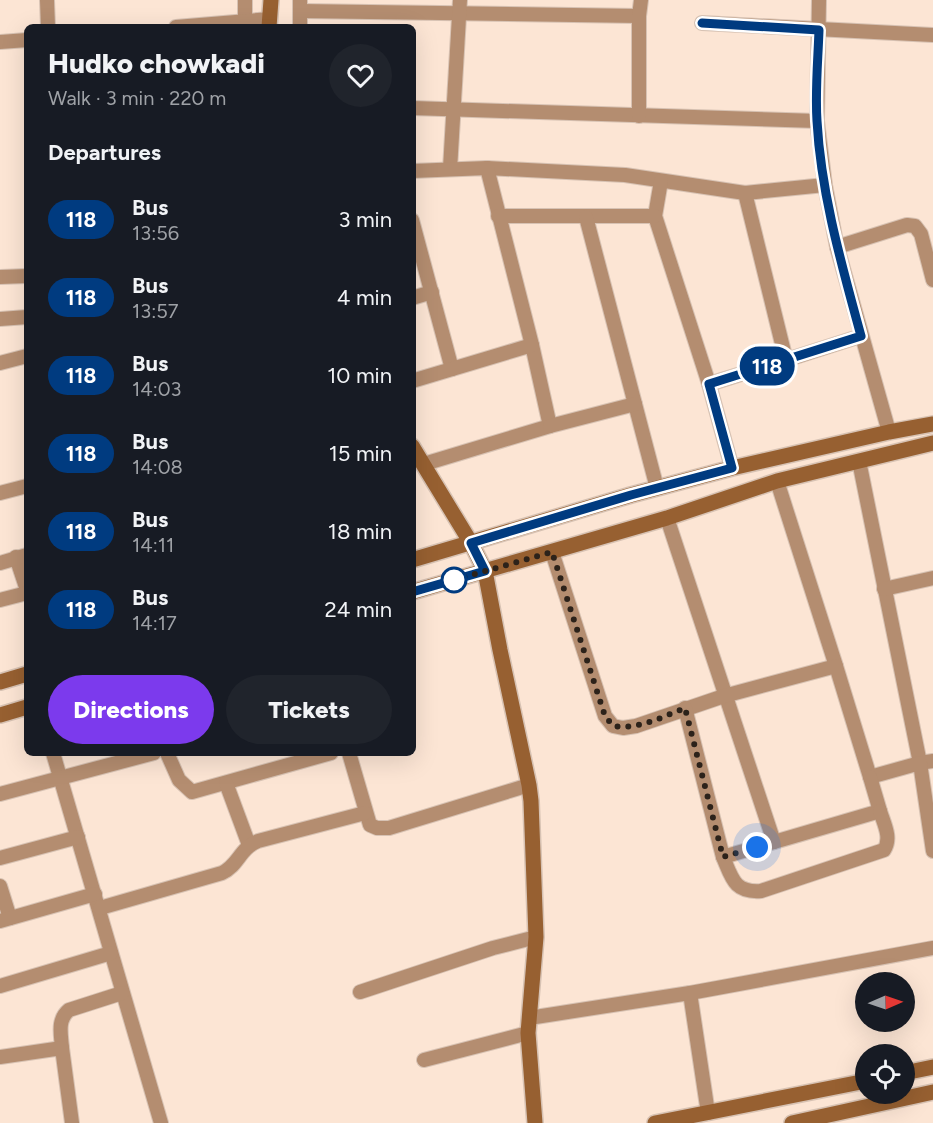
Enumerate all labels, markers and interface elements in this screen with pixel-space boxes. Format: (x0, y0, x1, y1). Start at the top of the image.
button: heart (329, 44, 392, 107)
text: Hudko chowkadi (48, 46, 265, 80)
text: Walk · 3 min · 220 m (48, 86, 226, 110)
text: Departures (48, 139, 161, 166)
text: Bus (132, 194, 168, 221)
text: 3 min (338, 206, 392, 233)
text: 118 (66, 207, 96, 232)
text: 13:56 (132, 221, 179, 245)
text: Bus (132, 272, 168, 299)
text: 4 min (337, 284, 392, 311)
text: 118 (66, 285, 96, 310)
text: 13:57 (132, 299, 178, 323)
line badge: 118 (732, 346, 801, 386)
text: Bus (132, 350, 168, 377)
text: 118 (752, 354, 782, 379)
text: 10 min (327, 362, 392, 389)
text: 118 (66, 363, 96, 388)
text: 14:03 (132, 377, 181, 401)
text: Bus (132, 428, 168, 455)
text: 15 min (329, 440, 392, 467)
text: 118 (66, 441, 96, 466)
text: 14:08 (132, 455, 183, 479)
text: Bus (132, 506, 168, 533)
text: 18 min (328, 518, 392, 545)
text: 118 (66, 519, 96, 544)
text: 14:11 (132, 533, 174, 557)
unlabelled marker (441, 567, 467, 593)
text: Bus (132, 584, 168, 611)
text: 24 min (325, 596, 392, 623)
text: 118 (66, 597, 96, 622)
text: 14:17 (132, 611, 177, 635)
button: Directions (48, 675, 214, 744)
button: Tickets (226, 675, 392, 744)
your location (742, 832, 772, 862)
north arrow (855, 972, 915, 1032)
map controls (855, 972, 915, 1104)
button: locate (855, 1044, 915, 1104)

